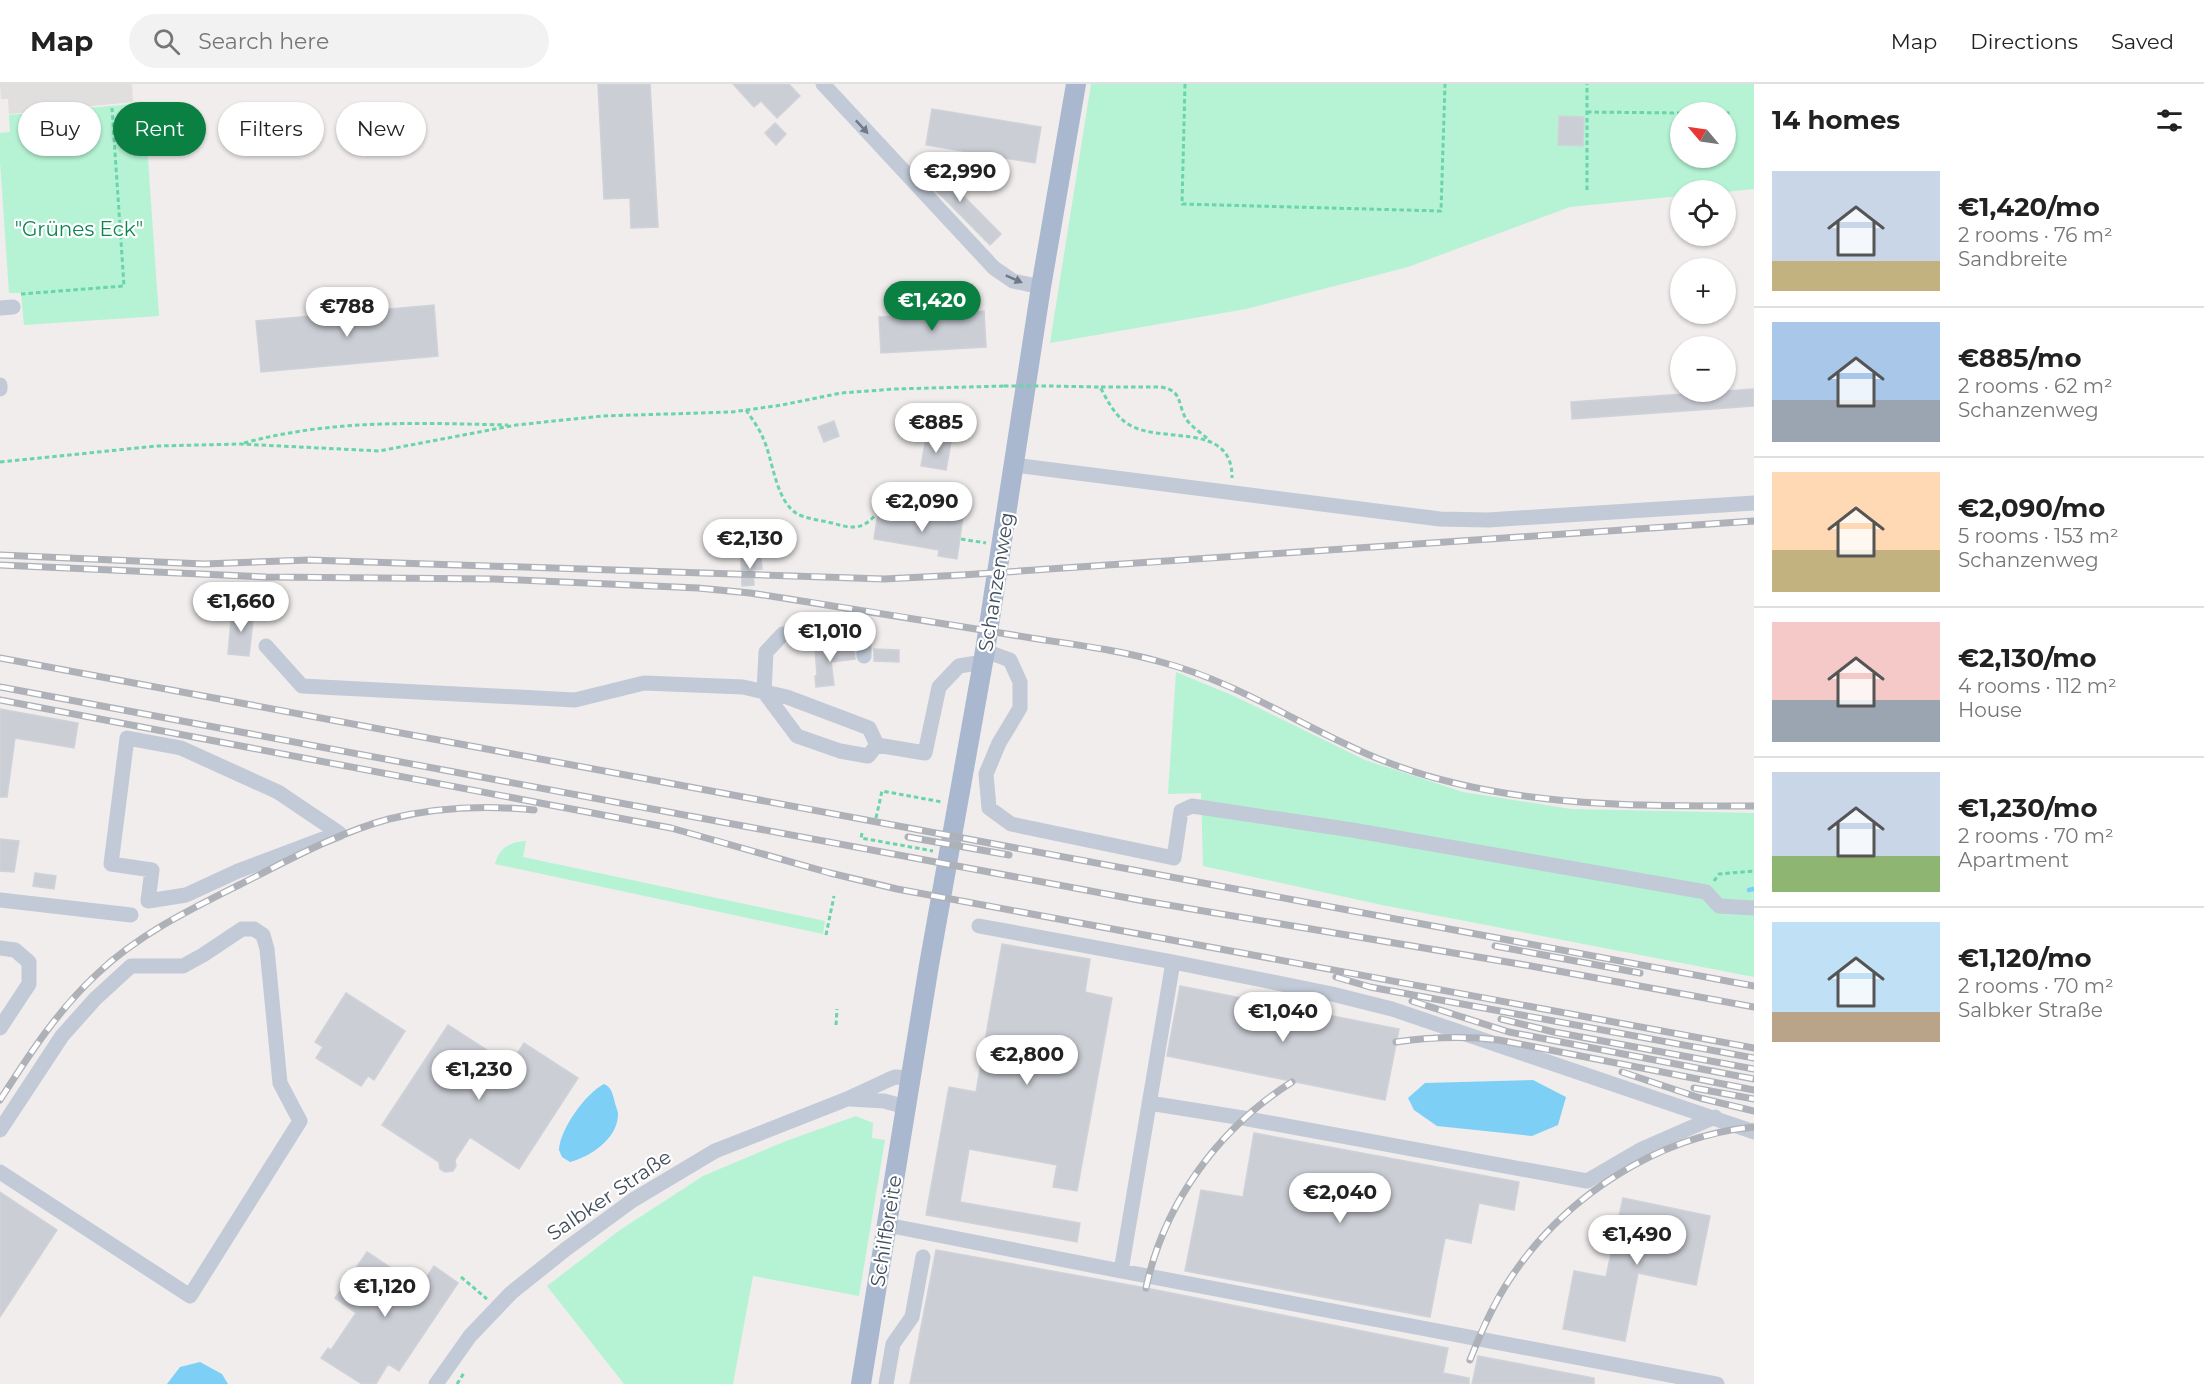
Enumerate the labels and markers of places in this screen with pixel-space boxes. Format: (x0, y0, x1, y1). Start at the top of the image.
pin: €2,990 (911, 152, 1009, 203)
pin: €1,420 (883, 281, 981, 332)
pin: €788 (311, 287, 383, 338)
pin: €885 (900, 403, 972, 454)
pin: €2,090 (873, 482, 971, 533)
pin: €2,130 (701, 519, 799, 570)
pin: €1,660 (192, 582, 290, 633)
pin: €1,010 (781, 612, 879, 663)
pin: €1,040 (1234, 992, 1332, 1043)
pin: €2,800 (978, 1035, 1076, 1086)
pin: €1,230 (430, 1050, 528, 1101)
pin: €2,040 (1291, 1173, 1389, 1224)
pin: €1,490 (1588, 1215, 1686, 1266)
pin: €1,120 (336, 1267, 434, 1318)

